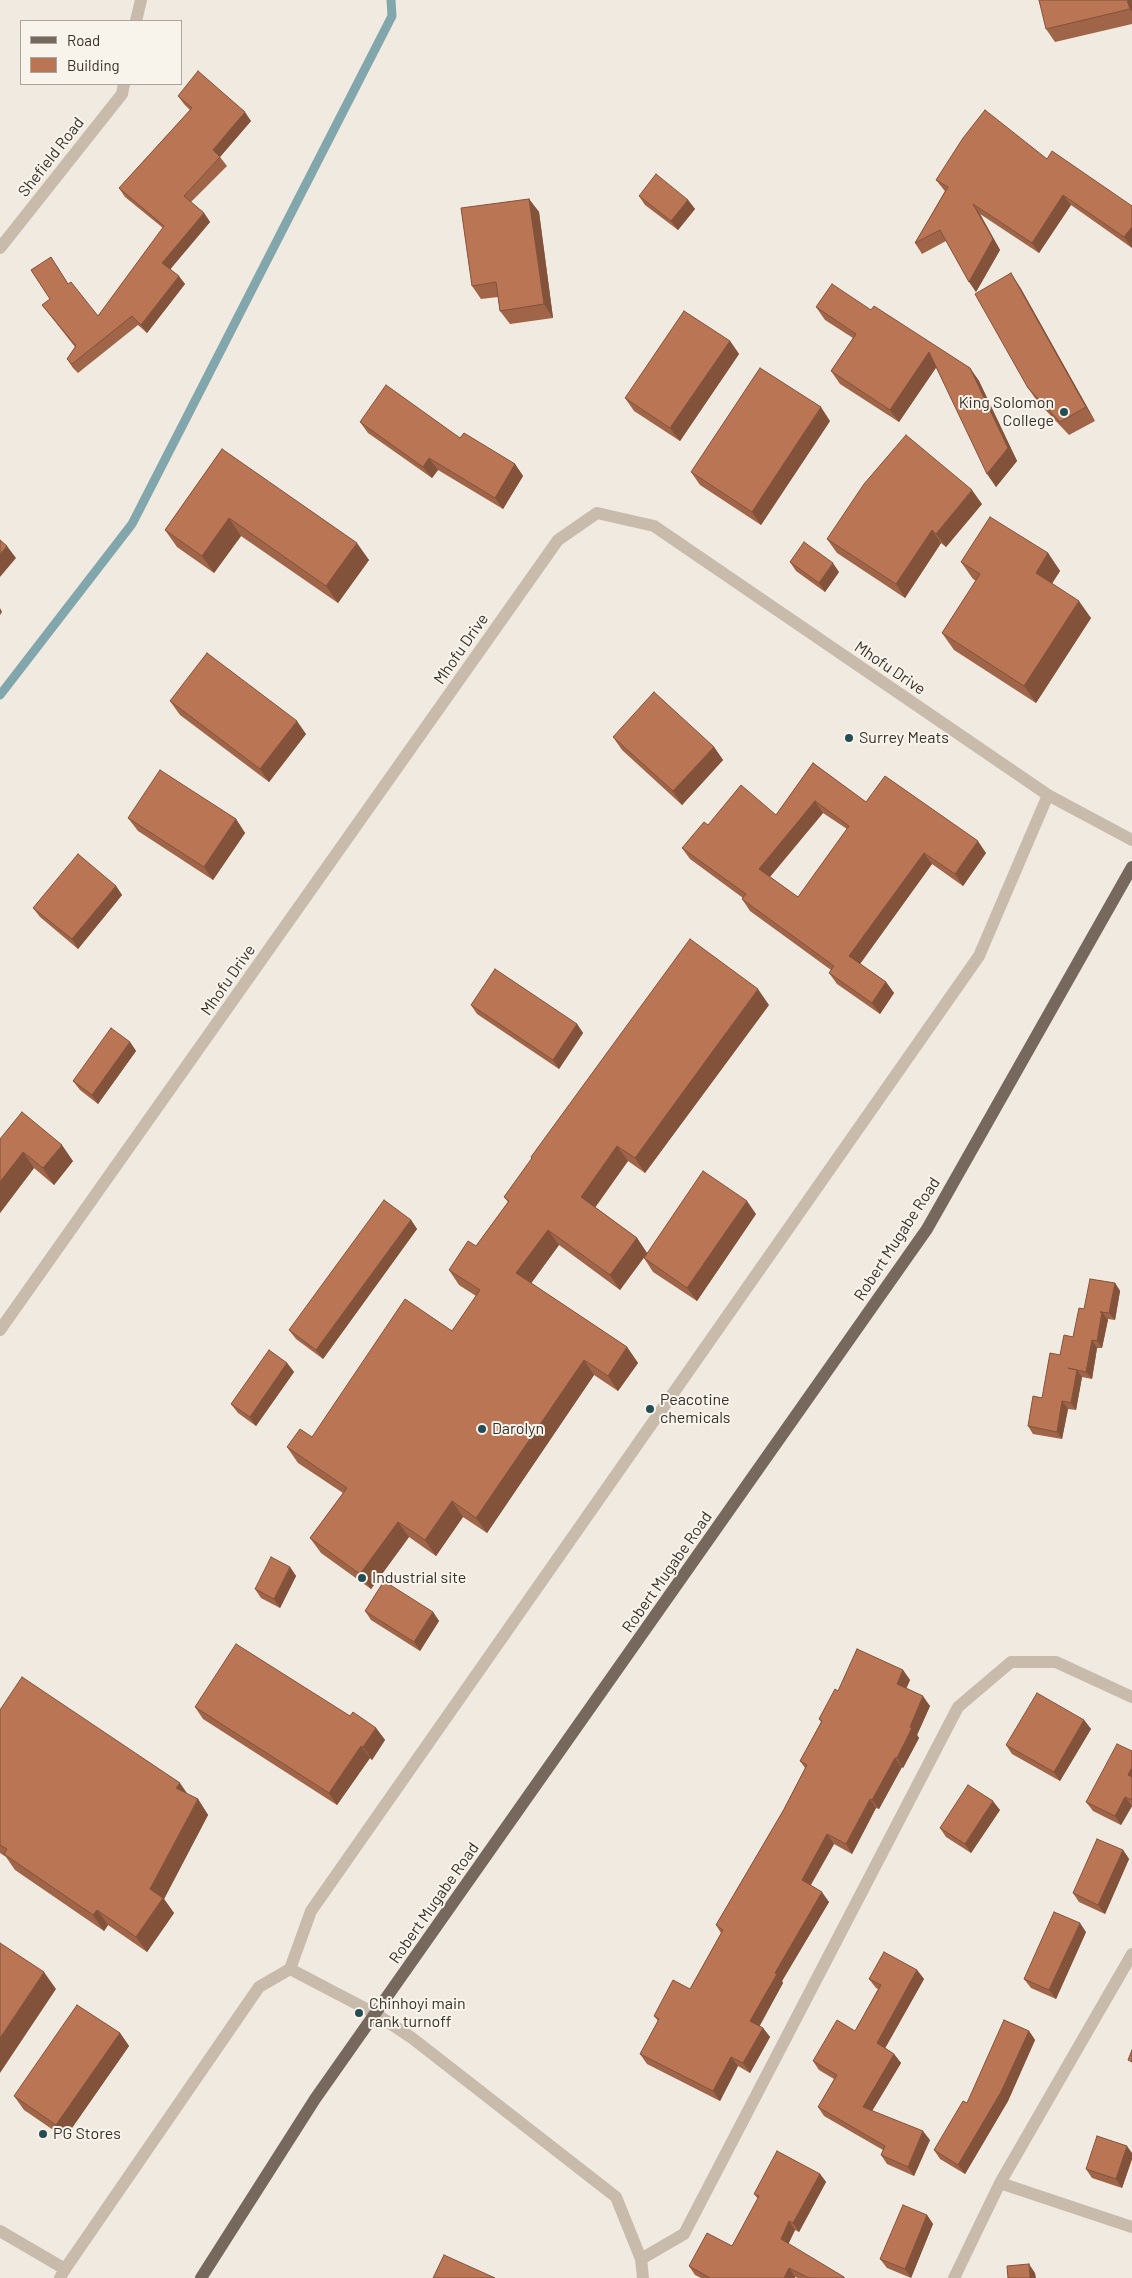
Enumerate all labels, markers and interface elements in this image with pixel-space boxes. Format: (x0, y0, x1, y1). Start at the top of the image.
legend (20, 20, 182, 85)
text: Road (67, 31, 100, 49)
text: Building (67, 56, 120, 74)
street label: Shefield Road (14, 113, 88, 201)
place label: King Solomon College (959, 393, 1054, 431)
marker: King Solomon College (1058, 406, 1070, 418)
street label: Mhofu Drive (430, 610, 492, 688)
street label: Mhofu Drive (851, 637, 929, 699)
place label: Surrey Meats (859, 728, 949, 748)
marker: Surrey Meats (843, 732, 855, 744)
street label: Mhofu Drive (197, 941, 259, 1019)
street label: Robert Mugabe Road (850, 1174, 944, 1304)
place label: Peacotine chemicals (660, 1390, 731, 1428)
marker: Peacotine chemicals (644, 1403, 656, 1415)
place label: Darolyn (492, 1419, 544, 1439)
marker: Darolyn (476, 1423, 488, 1435)
street label: Robert Mugabe Road (618, 1508, 716, 1636)
place label: Industrial site (372, 1568, 466, 1588)
marker: Industrial site (356, 1572, 368, 1584)
street label: Robert Mugabe Road (385, 1839, 483, 1967)
place label: Chinhoyi main rank turnoff (369, 1994, 466, 2032)
marker: Chinhoyi main rank turnoff (353, 2007, 365, 2019)
place label: PG Stores (53, 2124, 121, 2144)
marker: PG Stores (37, 2128, 49, 2140)

